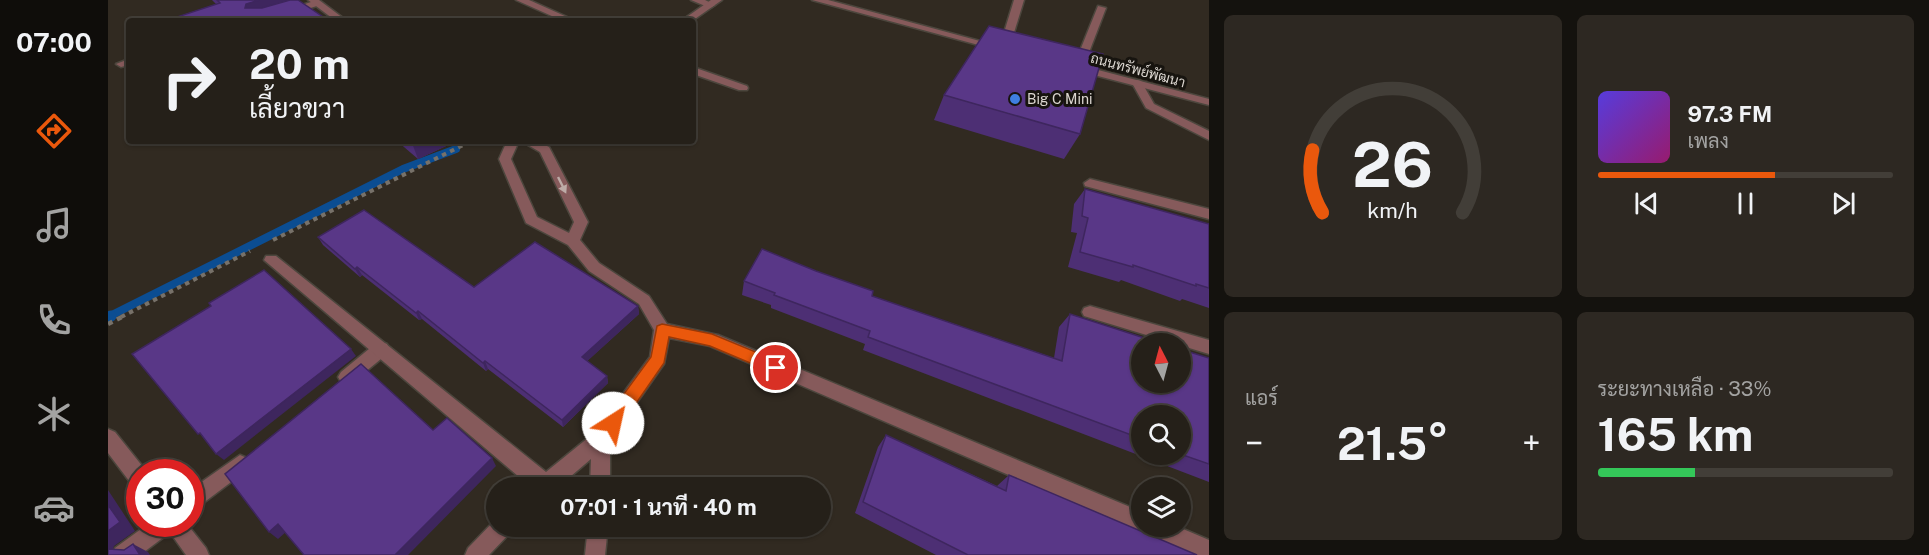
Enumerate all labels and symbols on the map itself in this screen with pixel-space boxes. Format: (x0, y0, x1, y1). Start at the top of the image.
street label: ถนนทรัพย์พัฒนา (1089, 49, 1187, 90)
place label: Big C Mini (1027, 91, 1092, 107)
marker: Big C Mini (1008, 92, 1022, 106)
one-way arrow (558, 176, 567, 193)
north arrow (1131, 333, 1191, 393)
pin (750, 342, 801, 393)
position arrow (581, 391, 645, 455)
speed limit sign: 30 (126, 459, 204, 537)

